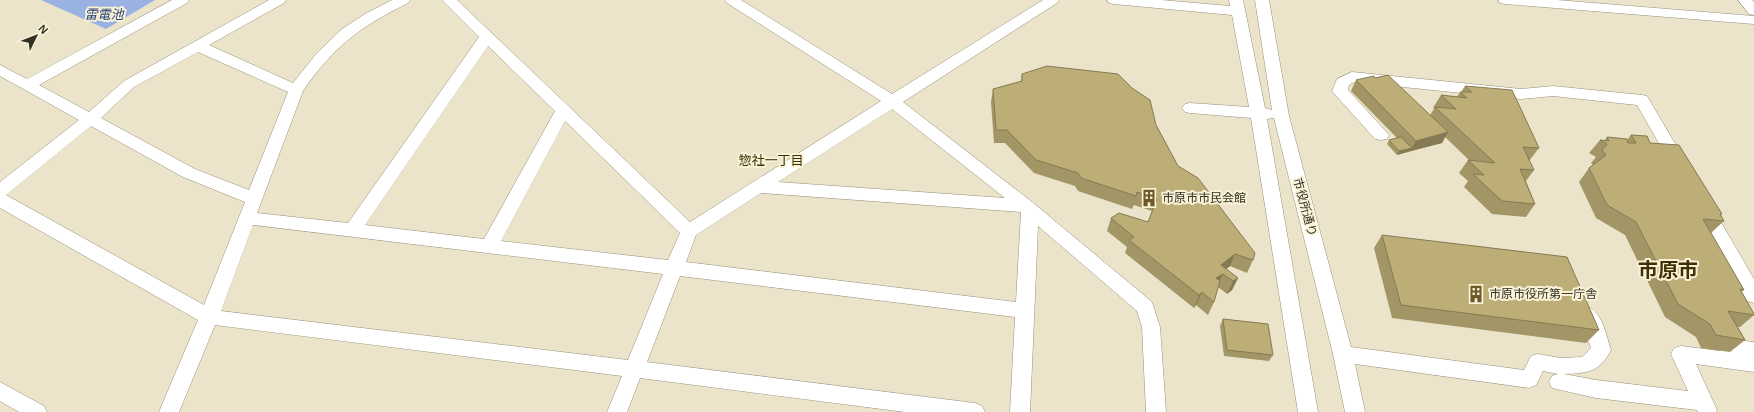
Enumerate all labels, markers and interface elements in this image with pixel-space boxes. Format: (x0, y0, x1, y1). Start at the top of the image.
water label: 雷電池 (84, 7, 125, 22)
north arrow (16, 16, 56, 56)
text: N (36, 22, 50, 36)
district label: 惣社一丁目 (738, 153, 804, 168)
street label: 市役所通り (1290, 176, 1320, 238)
building icon: 市原市市民会館 (1139, 188, 1159, 208)
place label: 市原市市民会館 (1162, 191, 1246, 205)
district label: 市原市 (1638, 259, 1698, 281)
building icon: 市原市役所第一庁舎 (1466, 284, 1486, 304)
place label: 市原市役所第一庁舎 (1489, 287, 1597, 301)

